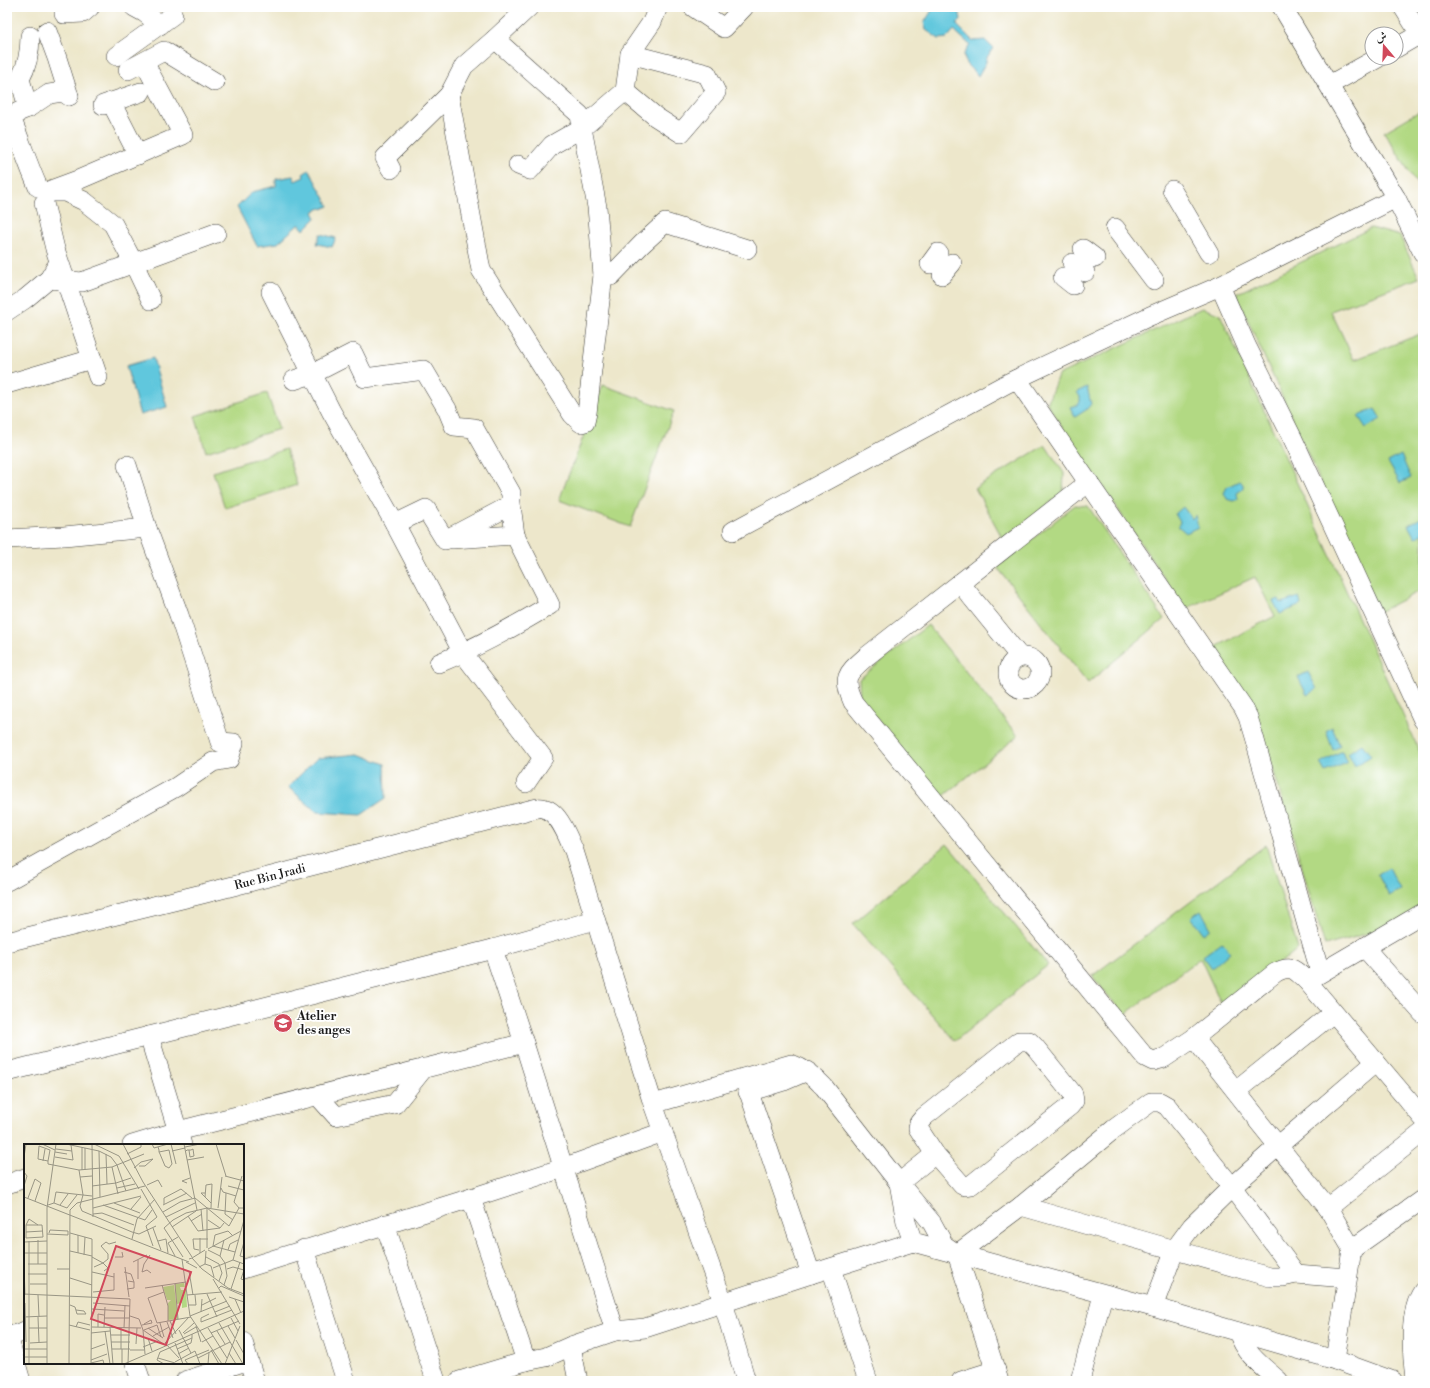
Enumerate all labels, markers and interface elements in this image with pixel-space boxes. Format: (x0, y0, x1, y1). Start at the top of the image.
north arrow (1364, 26, 1404, 66)
text: ش (1374, 29, 1389, 46)
street label: Rue Bin Jradi (233, 861, 307, 893)
place label: Atelier des anges (296, 1009, 350, 1038)
school or university icon: Atelier des anges (272, 1012, 294, 1034)
inset map (24, 1144, 244, 1364)

